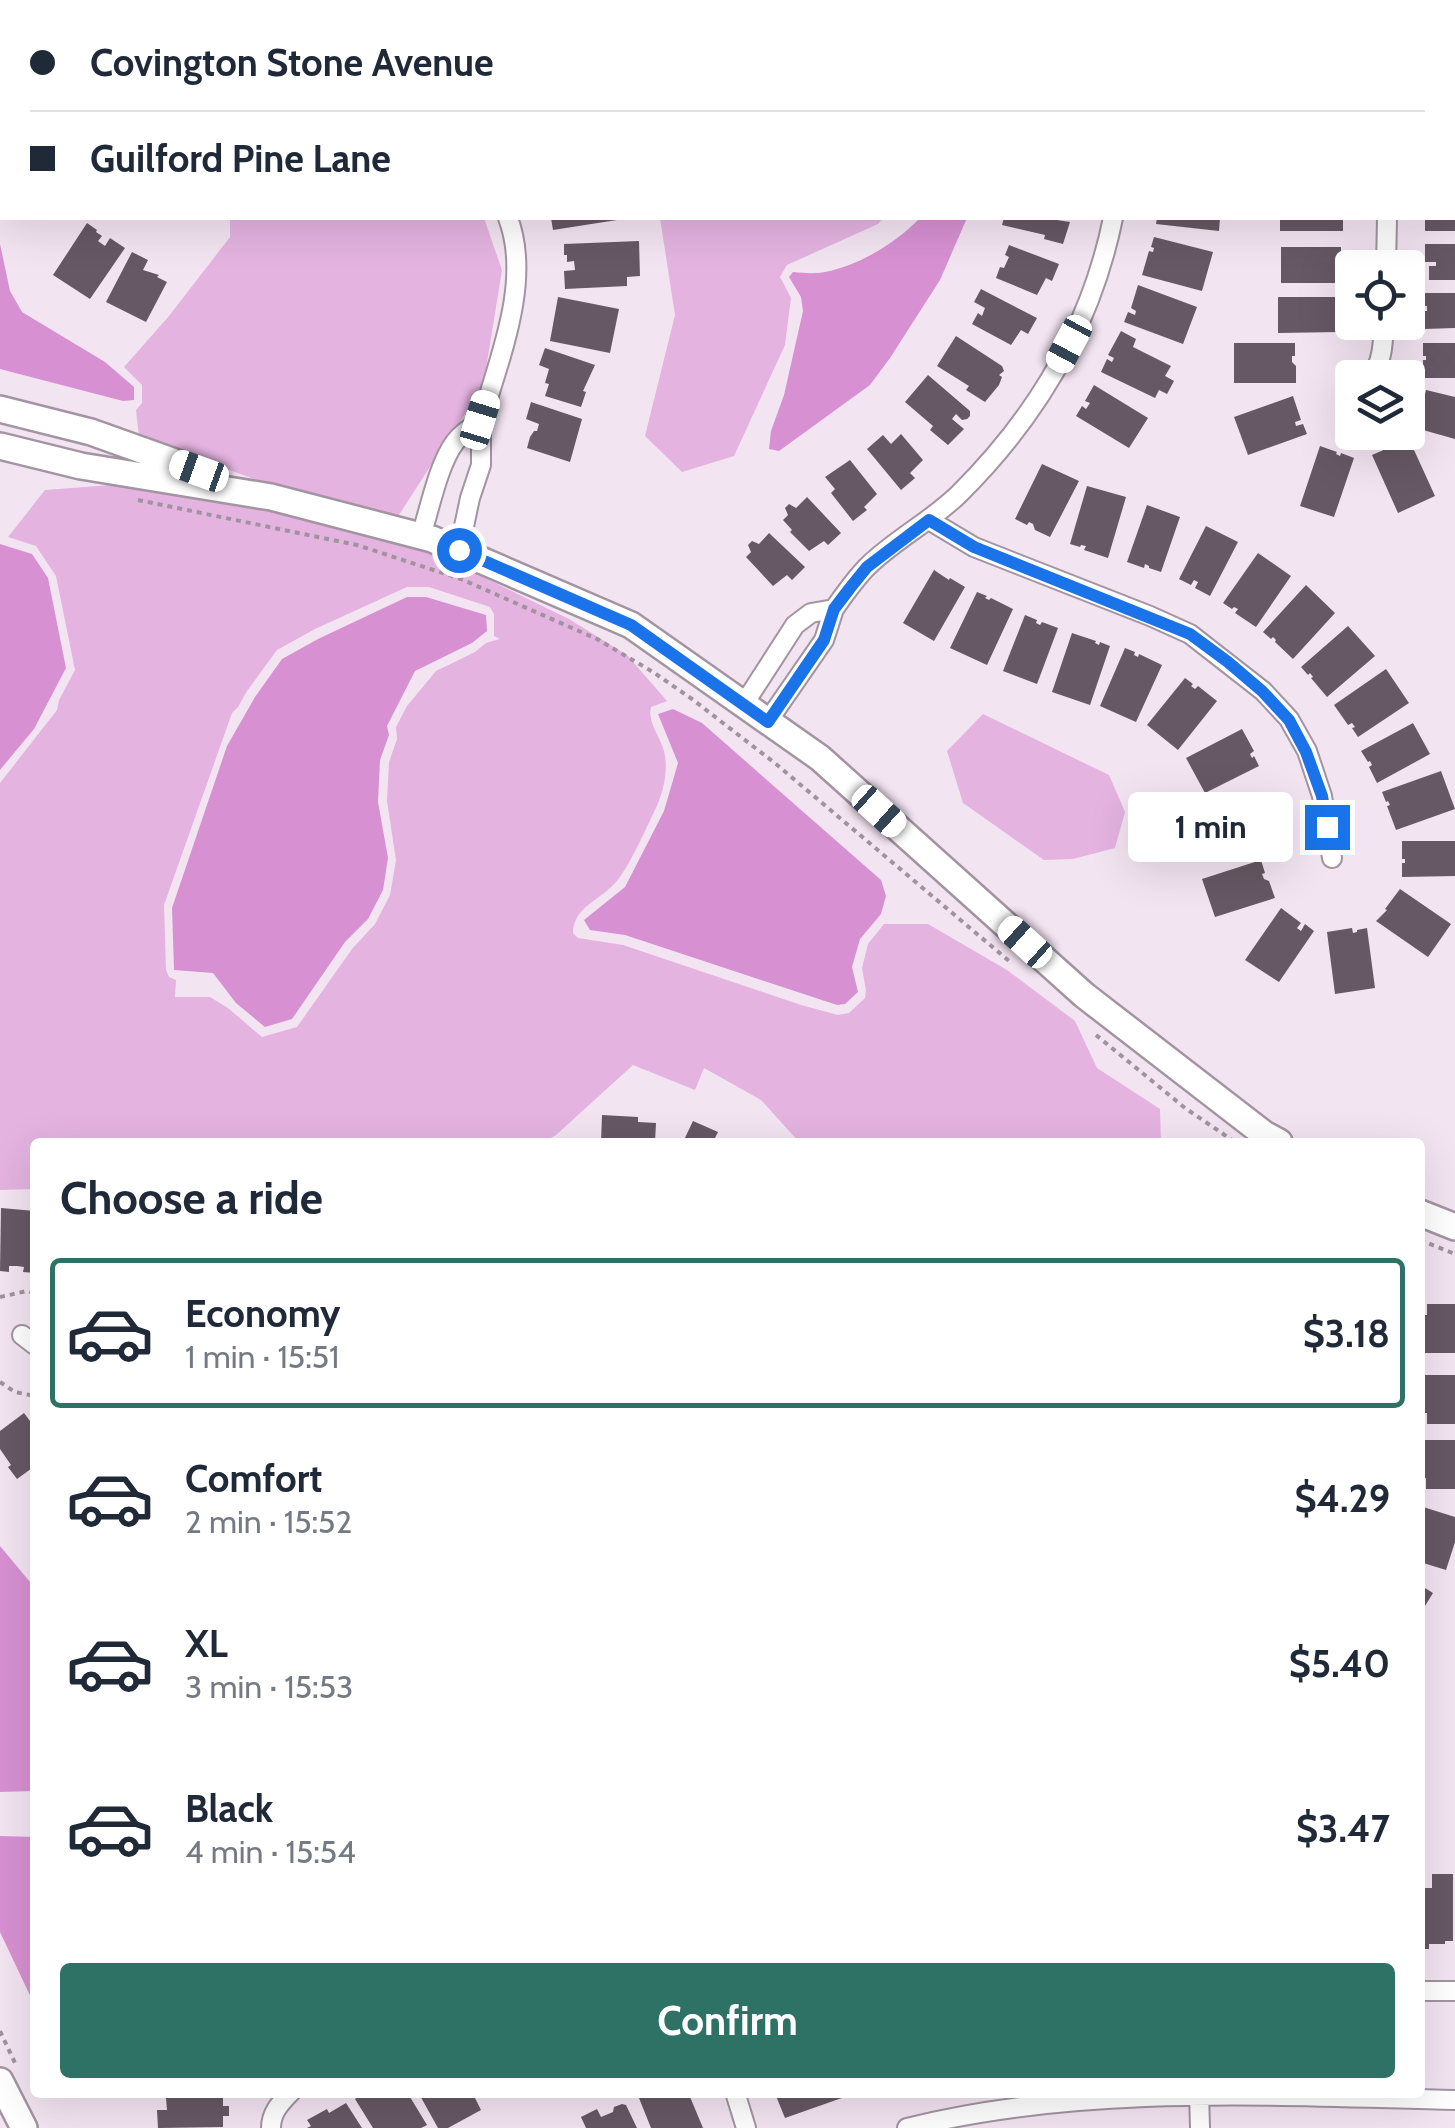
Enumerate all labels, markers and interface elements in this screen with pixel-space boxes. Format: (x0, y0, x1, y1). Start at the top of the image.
text: Covington Stone Avenue (90, 39, 494, 86)
text: Guilford Pine Lane (90, 135, 391, 182)
map controls (1335, 250, 1425, 450)
button: locate (1335, 250, 1425, 340)
car (1042, 310, 1096, 378)
button: layers (1335, 360, 1425, 450)
car (457, 387, 503, 453)
car (166, 447, 232, 495)
route start (437, 528, 482, 573)
car (847, 780, 911, 842)
callout: 1 min (1127, 792, 1292, 862)
route end (1305, 805, 1350, 850)
text: 1 min (1174, 807, 1247, 846)
car (993, 911, 1057, 973)
text: Choose a ride (60, 1171, 323, 1225)
icon: car (65, 1288, 155, 1378)
text: Economy (185, 1290, 340, 1337)
text: $3.18 (1303, 1310, 1390, 1357)
text: 1 min · 15:51 (185, 1337, 340, 1376)
icon: car (65, 1453, 155, 1543)
text: Comfort (185, 1455, 322, 1502)
text: $4.29 (1294, 1475, 1390, 1522)
text: 2 min · 15:52 (185, 1502, 352, 1541)
icon: car (65, 1618, 155, 1708)
text: XL (185, 1620, 228, 1667)
text: $5.40 (1289, 1640, 1390, 1687)
text: 3 min · 15:53 (185, 1667, 353, 1706)
icon: car (65, 1783, 155, 1873)
text: Black (185, 1785, 273, 1832)
text: $3.47 (1296, 1805, 1390, 1852)
text: 4 min · 15:54 (185, 1832, 356, 1871)
button: Confirm (60, 1963, 1395, 2078)

